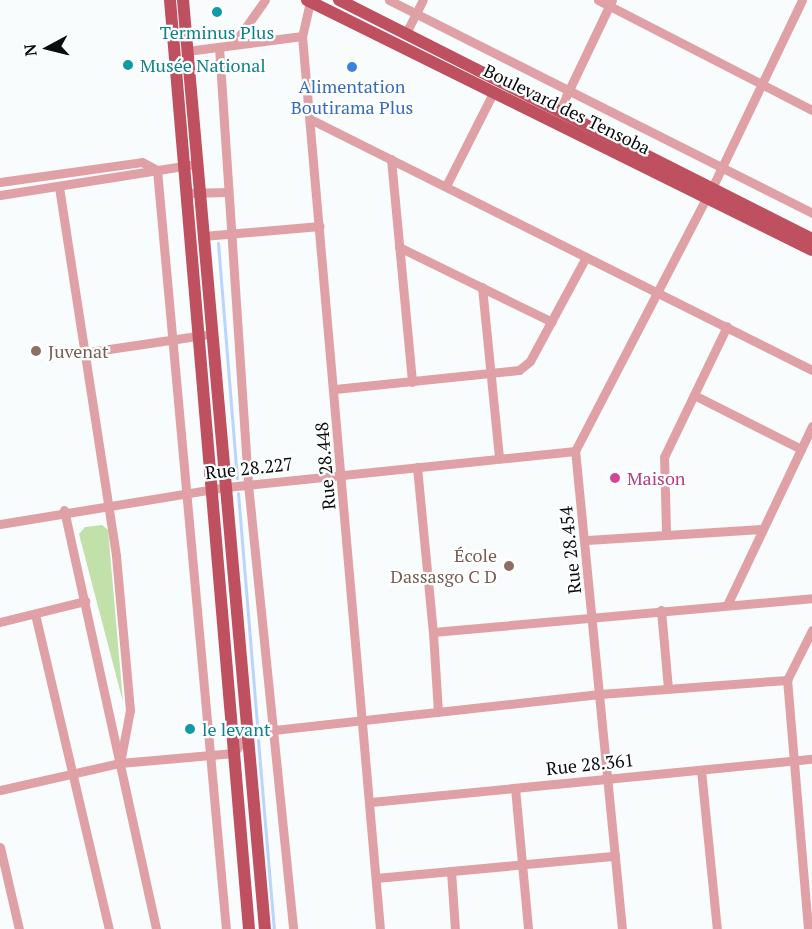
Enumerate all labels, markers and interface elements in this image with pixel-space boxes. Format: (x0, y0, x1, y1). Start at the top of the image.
marker: Terminus Plus (210, 5, 224, 19)
north arrow (18, 18, 78, 78)
place label: Terminus Plus (160, 21, 274, 43)
text: N (18, 43, 42, 58)
place label: Musée National (140, 54, 266, 76)
marker: Musée National (121, 58, 135, 72)
street label: Boulevard des Tensoba (480, 59, 654, 159)
marker: Alimentation Boutirama Plus (345, 60, 359, 74)
place label: Alimentation Boutirama Plus (291, 76, 413, 118)
place label: Juvenat (48, 340, 109, 362)
marker: Juvenat (29, 344, 43, 358)
street label: Rue 28.448 (310, 421, 340, 511)
street label: Rue 28.227 (204, 453, 294, 483)
place label: Maison (627, 467, 686, 489)
marker: Maison (608, 471, 622, 485)
street label: Rue 28.454 (555, 505, 585, 595)
place label: École Dassasgo C D (390, 545, 497, 588)
marker: École Dassasgo C D (502, 559, 516, 573)
place label: le levant (202, 718, 271, 740)
marker: le levant (183, 722, 197, 736)
street label: Rue 28.361 (545, 749, 635, 779)

